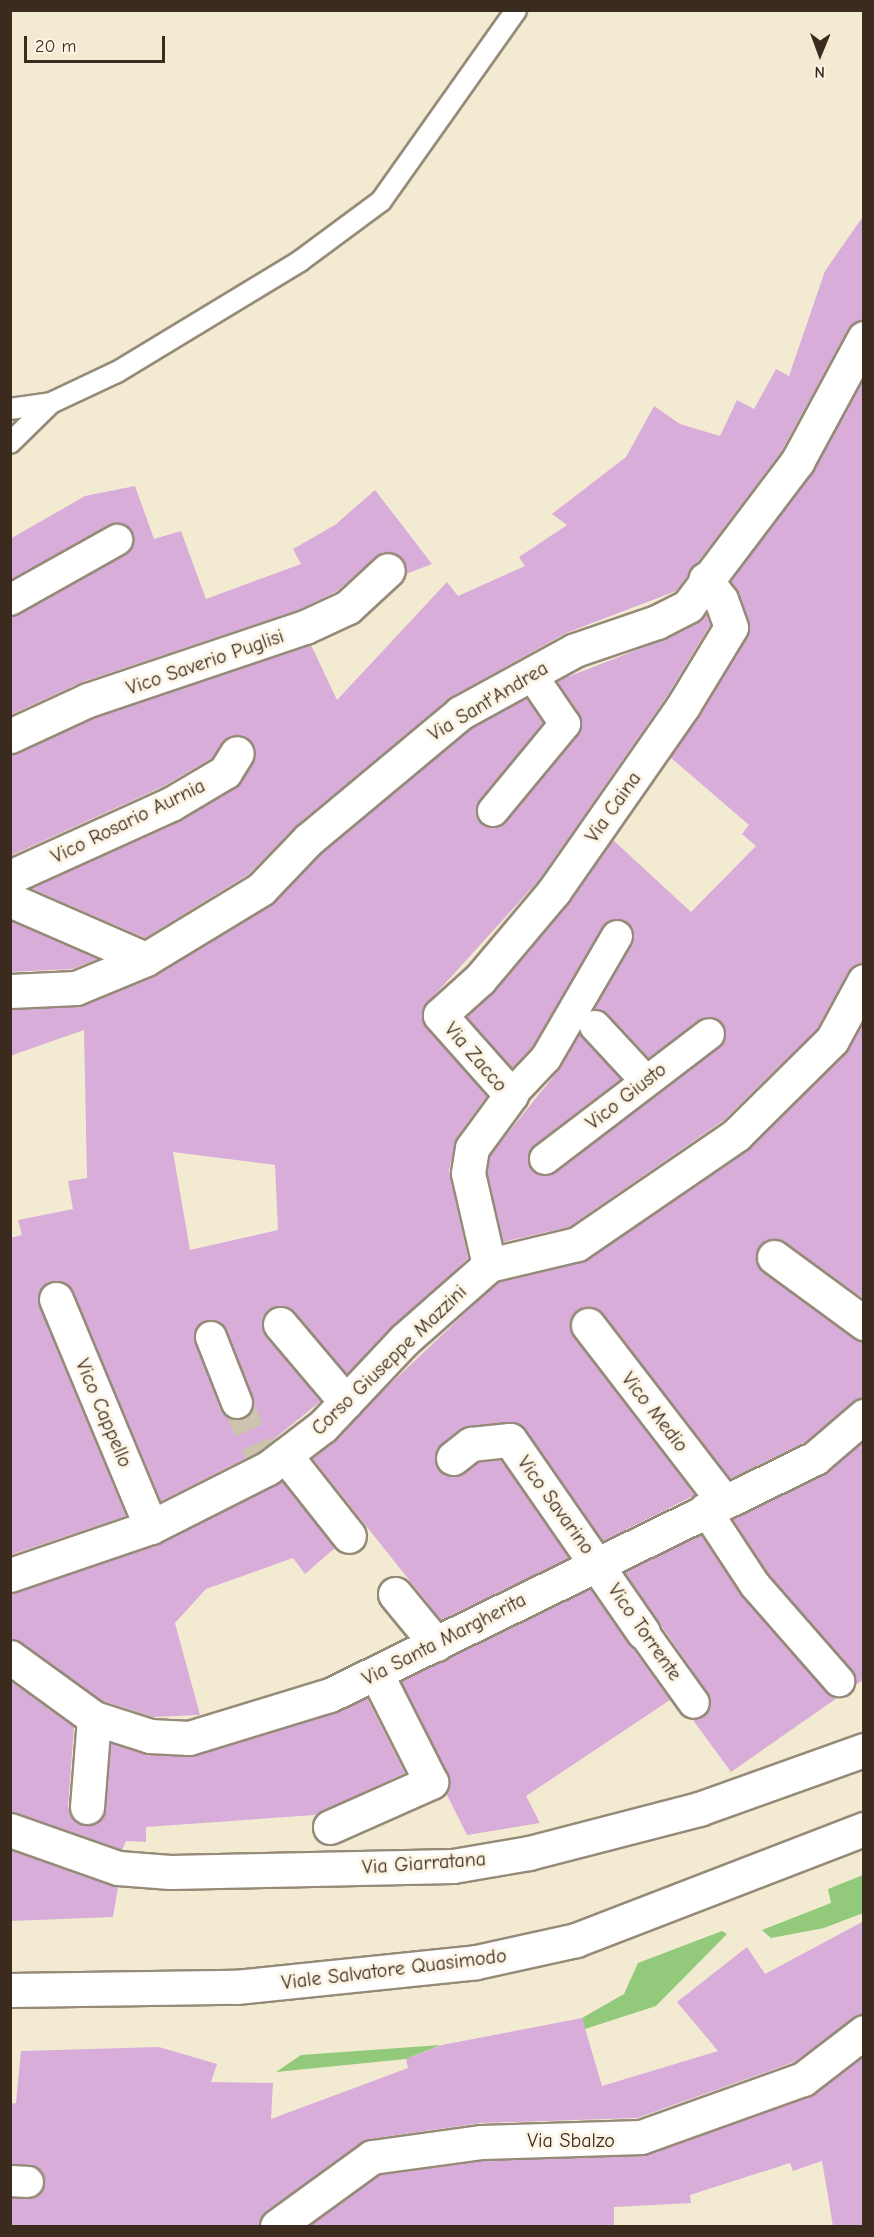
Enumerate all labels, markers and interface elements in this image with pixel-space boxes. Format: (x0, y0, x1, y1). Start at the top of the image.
scale bar (27, 24, 168, 62)
north arrow (790, 24, 850, 84)
text: 20 m (35, 36, 76, 57)
text: N (814, 63, 825, 81)
street label: Vico Saverio Puglisi (123, 624, 287, 700)
street label: Via Sant'Andrea (424, 656, 552, 746)
street label: Via Caina (580, 767, 646, 847)
street label: Vico Rosario Aurnia (47, 773, 209, 869)
street label: Via Zacco (439, 1017, 513, 1097)
street label: Vico Giusto (581, 1057, 671, 1135)
street label: Corso Giuseppe Mazzini (307, 1280, 471, 1440)
street label: Vico Cappello (70, 1355, 138, 1471)
street label: Vico Medio (616, 1367, 694, 1457)
street label: Vico Savarino (512, 1451, 600, 1559)
street label: Vico Torrente (603, 1579, 687, 1685)
street label: Via Santa Margherita (358, 1587, 530, 1691)
street label: Via Giarratana (361, 1847, 487, 1879)
street label: Viale Salvatore Quasimodo (280, 1943, 508, 1995)
street label: Via Sbalzo (527, 2128, 615, 2152)

